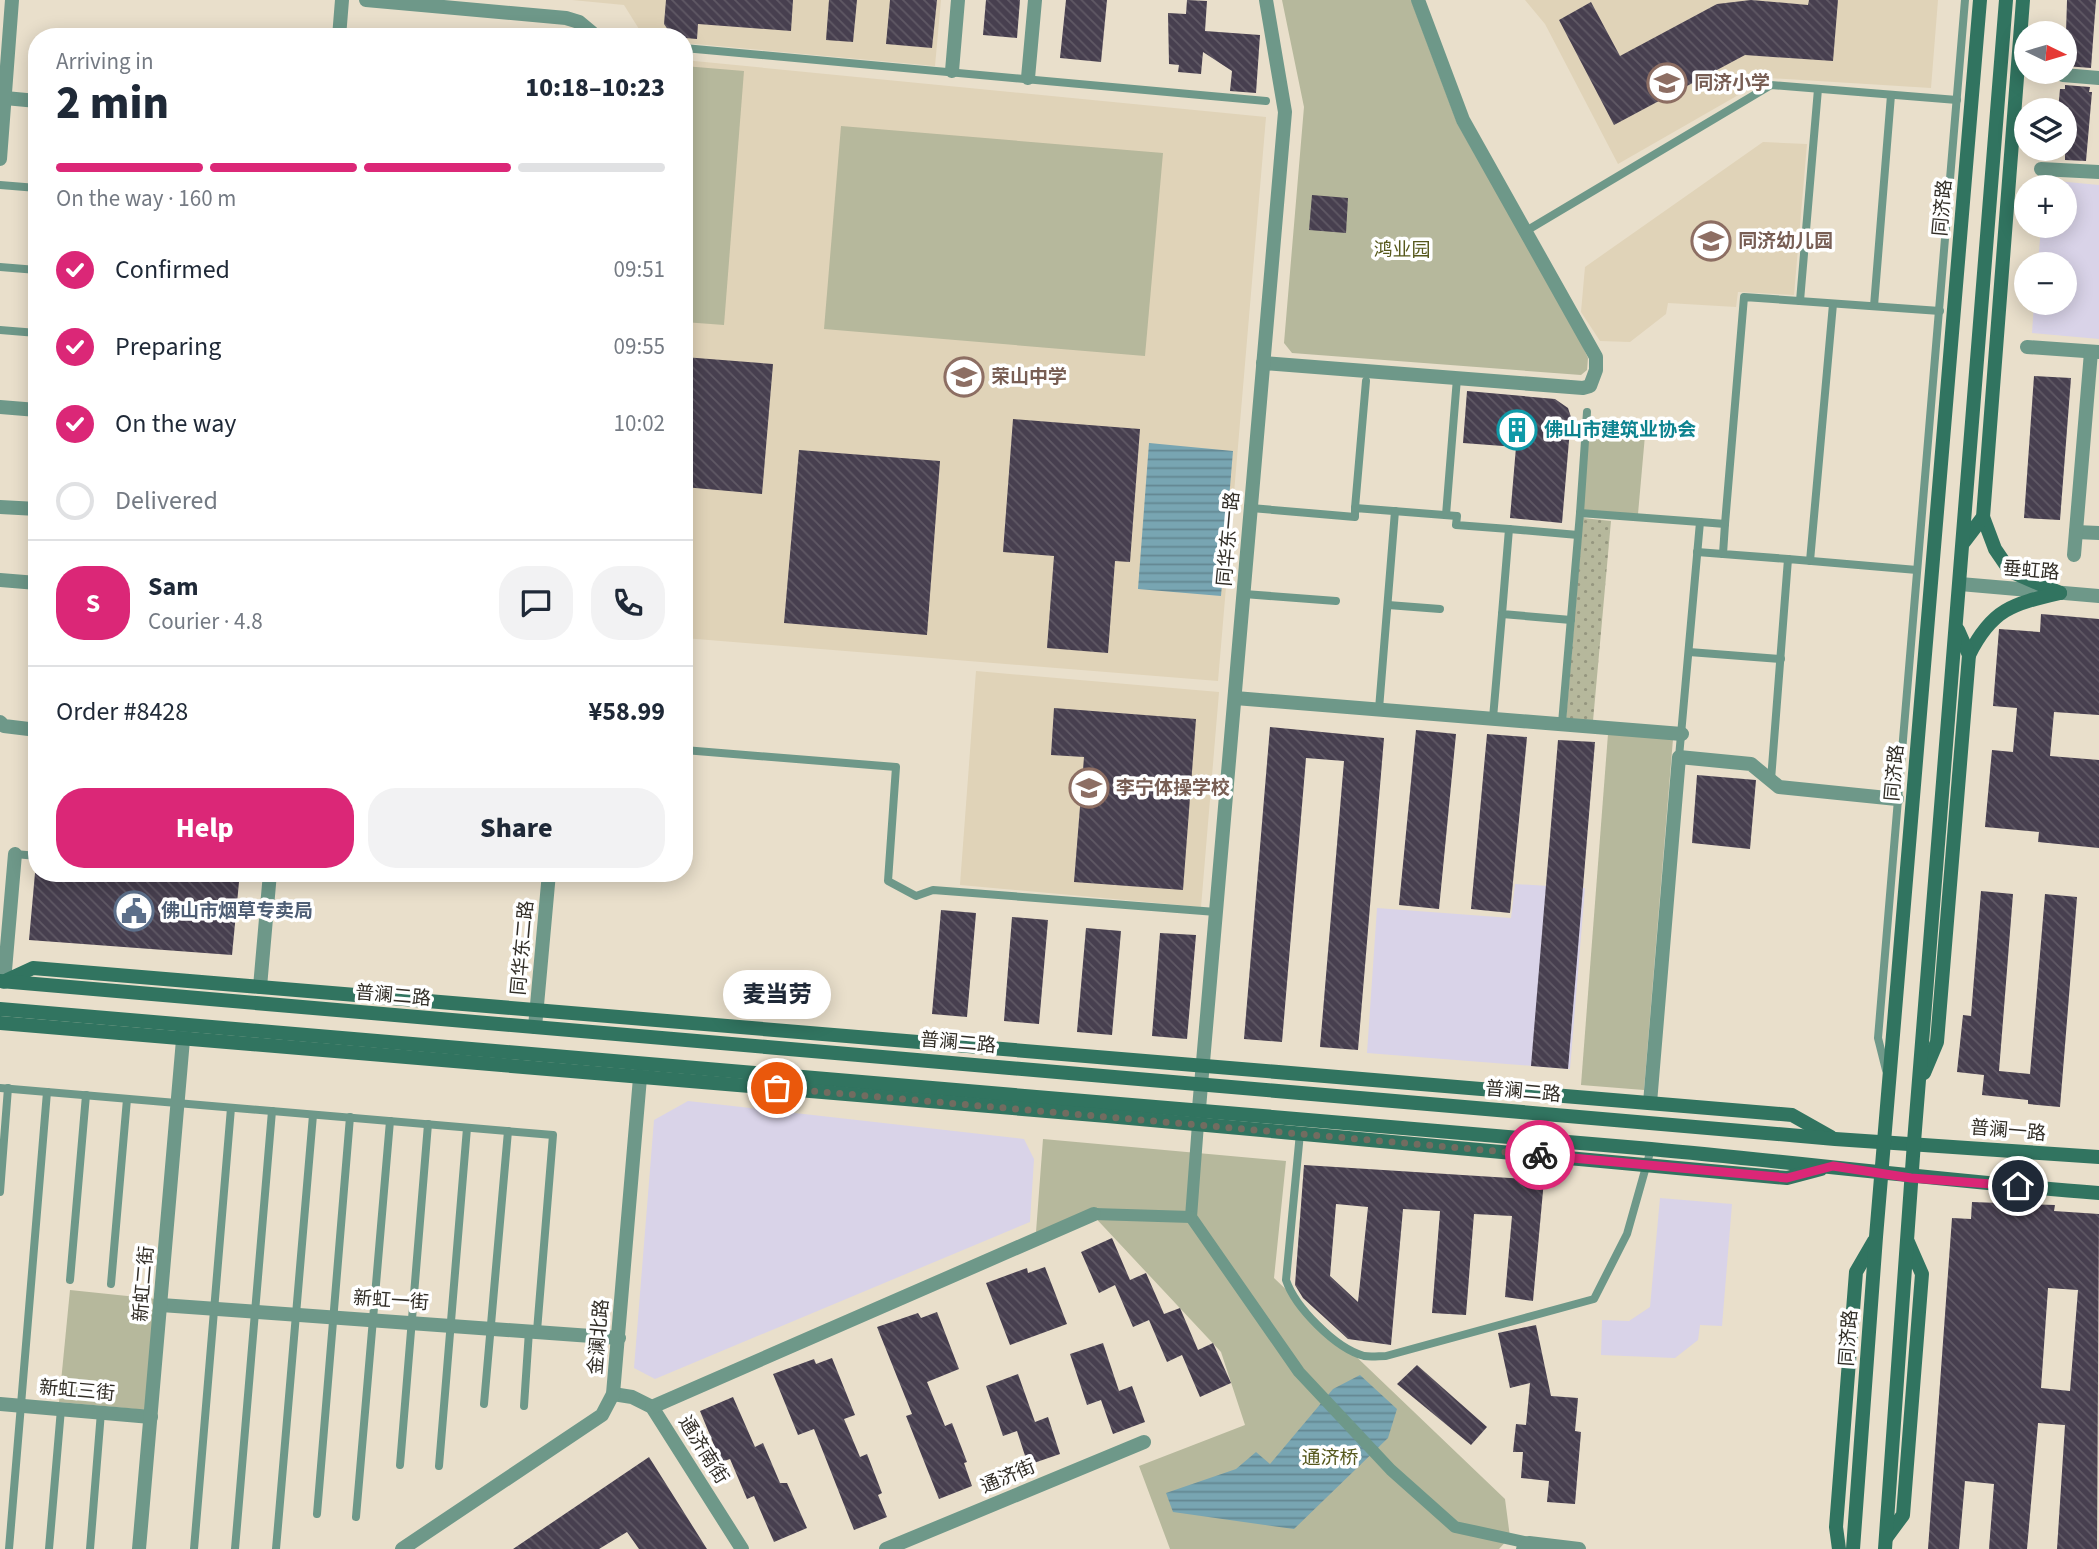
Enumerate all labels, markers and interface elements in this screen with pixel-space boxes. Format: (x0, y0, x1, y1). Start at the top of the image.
north arrow (2014, 21, 2077, 84)
map controls (2014, 21, 2077, 315)
text: Arriving in (56, 45, 154, 78)
school or university icon: 同济小学 (1646, 62, 1688, 104)
text: 10:18–10:23 (525, 69, 665, 106)
place label: 同济小学 (1694, 70, 1770, 97)
text: 2 min (56, 71, 169, 136)
button: layers (2014, 98, 2077, 161)
button: + (2014, 175, 2077, 238)
street label: 同济路 (1927, 178, 1959, 238)
text: On the way · 160 m (56, 182, 236, 215)
school or university icon: 同济幼儿园 (1690, 220, 1732, 262)
place label: 同济幼儿园 (1738, 228, 1833, 255)
park label: 鸿业园 (1373, 237, 1431, 264)
icon: check (56, 251, 94, 289)
text: Confirmed (115, 251, 230, 288)
button: − (2014, 252, 2077, 315)
text: 09:51 (614, 253, 665, 286)
icon: check (56, 328, 94, 366)
text: Preparing (115, 328, 221, 365)
text: 09:55 (614, 330, 665, 363)
school or university icon: 荣山中学 (943, 356, 985, 398)
place label: 荣山中学 (991, 364, 1067, 391)
icon: check (56, 405, 94, 443)
text: On the way (115, 405, 236, 442)
text: 10:02 (614, 407, 665, 440)
building icon: 佛山市建筑业协会 (1496, 409, 1538, 451)
place label: 佛山市建筑业协会 (1544, 417, 1696, 444)
text: Delivered (115, 482, 218, 519)
street label: 同华东一路 (1211, 490, 1247, 588)
street label: 垂虹路 (2001, 555, 2061, 587)
button: chat (499, 566, 573, 640)
button: phone (591, 566, 665, 640)
text: Sam (148, 568, 198, 605)
text: S (86, 585, 100, 622)
text: Courier · 4.8 (148, 605, 263, 638)
text: Order #8428 (56, 693, 188, 730)
text: ¥58.99 (589, 693, 665, 730)
street label: 同济路 (1879, 743, 1911, 803)
school or university icon: 李宁体操学校 (1068, 767, 1110, 809)
place label: 李宁体操学校 (1116, 775, 1230, 802)
button: Help (56, 788, 354, 868)
button: Share (368, 788, 665, 868)
public building icon: 佛山市烟草专卖局 (113, 890, 155, 932)
place label: 佛山市烟草专卖局 (161, 898, 313, 925)
street label: 同华东二路 (505, 899, 541, 997)
callout: 麦当劳 (723, 969, 831, 1018)
text: 麦当劳 (743, 978, 812, 1011)
street label: 普澜二路 (354, 979, 432, 1013)
street label: 普澜二路 (919, 1026, 997, 1060)
pin (747, 1058, 807, 1118)
icon: bag (758, 1069, 796, 1107)
street label: 普澜二路 (1484, 1075, 1562, 1109)
street label: 普澜一路 (1969, 1114, 2047, 1148)
courier (1505, 1120, 1575, 1190)
icon: bike (1521, 1136, 1559, 1174)
pin (1988, 1156, 2048, 1216)
icon: home (1999, 1167, 2037, 1205)
street label: 新虹二街 (127, 1245, 161, 1323)
street label: 新虹一街 (352, 1285, 430, 1317)
street label: 金澜北路 (582, 1298, 616, 1376)
street label: 同济路 (1834, 1309, 1864, 1367)
street label: 新虹三街 (38, 1374, 116, 1408)
street label: 通济南街 (671, 1411, 735, 1489)
park label: 通济桥 (1301, 1445, 1359, 1472)
street label: 通济街 (976, 1453, 1040, 1501)

